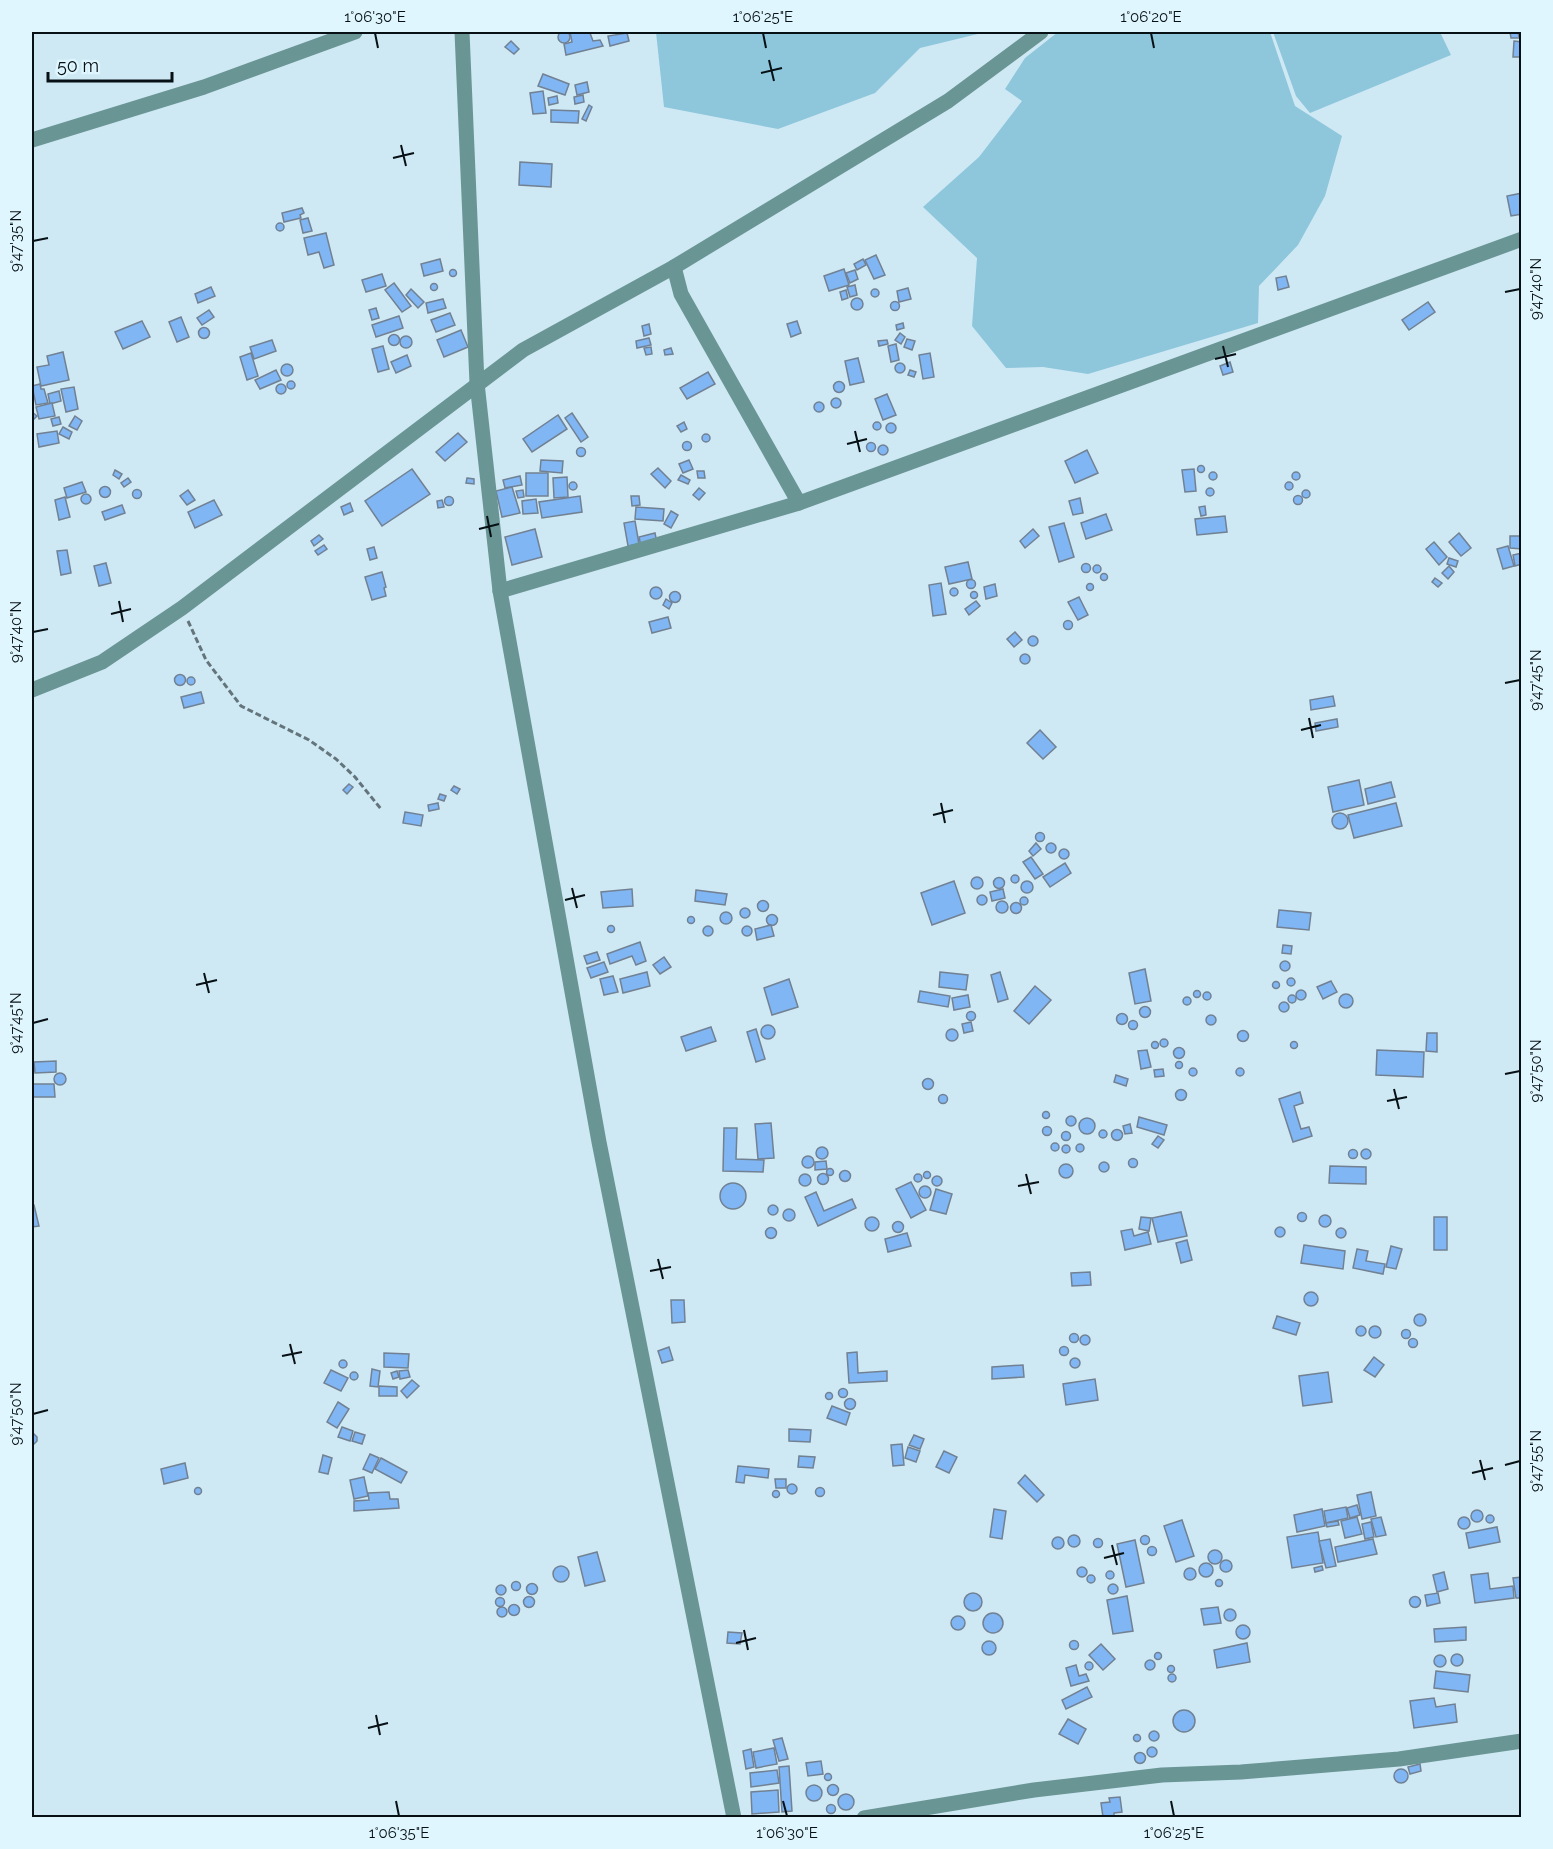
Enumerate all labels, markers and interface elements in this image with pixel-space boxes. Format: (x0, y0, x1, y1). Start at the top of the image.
text: 1°06'30"E (344, 8, 406, 26)
text: 1°06'25"E (733, 8, 793, 26)
text: 1°06'20"E (1120, 8, 1182, 26)
scale bar (48, 45, 172, 83)
text: 50 m (57, 55, 99, 76)
text: 9°47'35"N (7, 210, 25, 272)
text: 9°47'40"N (1527, 258, 1545, 320)
text: 9°47'40"N (7, 601, 25, 663)
text: 9°47'45"N (1527, 649, 1545, 711)
text: 9°47'45"N (7, 992, 25, 1054)
text: 9°47'50"N (1527, 1039, 1545, 1103)
text: 9°47'50"N (7, 1382, 25, 1446)
text: 9°47'55"N (1527, 1430, 1545, 1492)
text: 1°06'35"E (369, 1824, 429, 1842)
text: 1°06'30"E (756, 1824, 818, 1842)
text: 1°06'25"E (1144, 1824, 1204, 1842)

